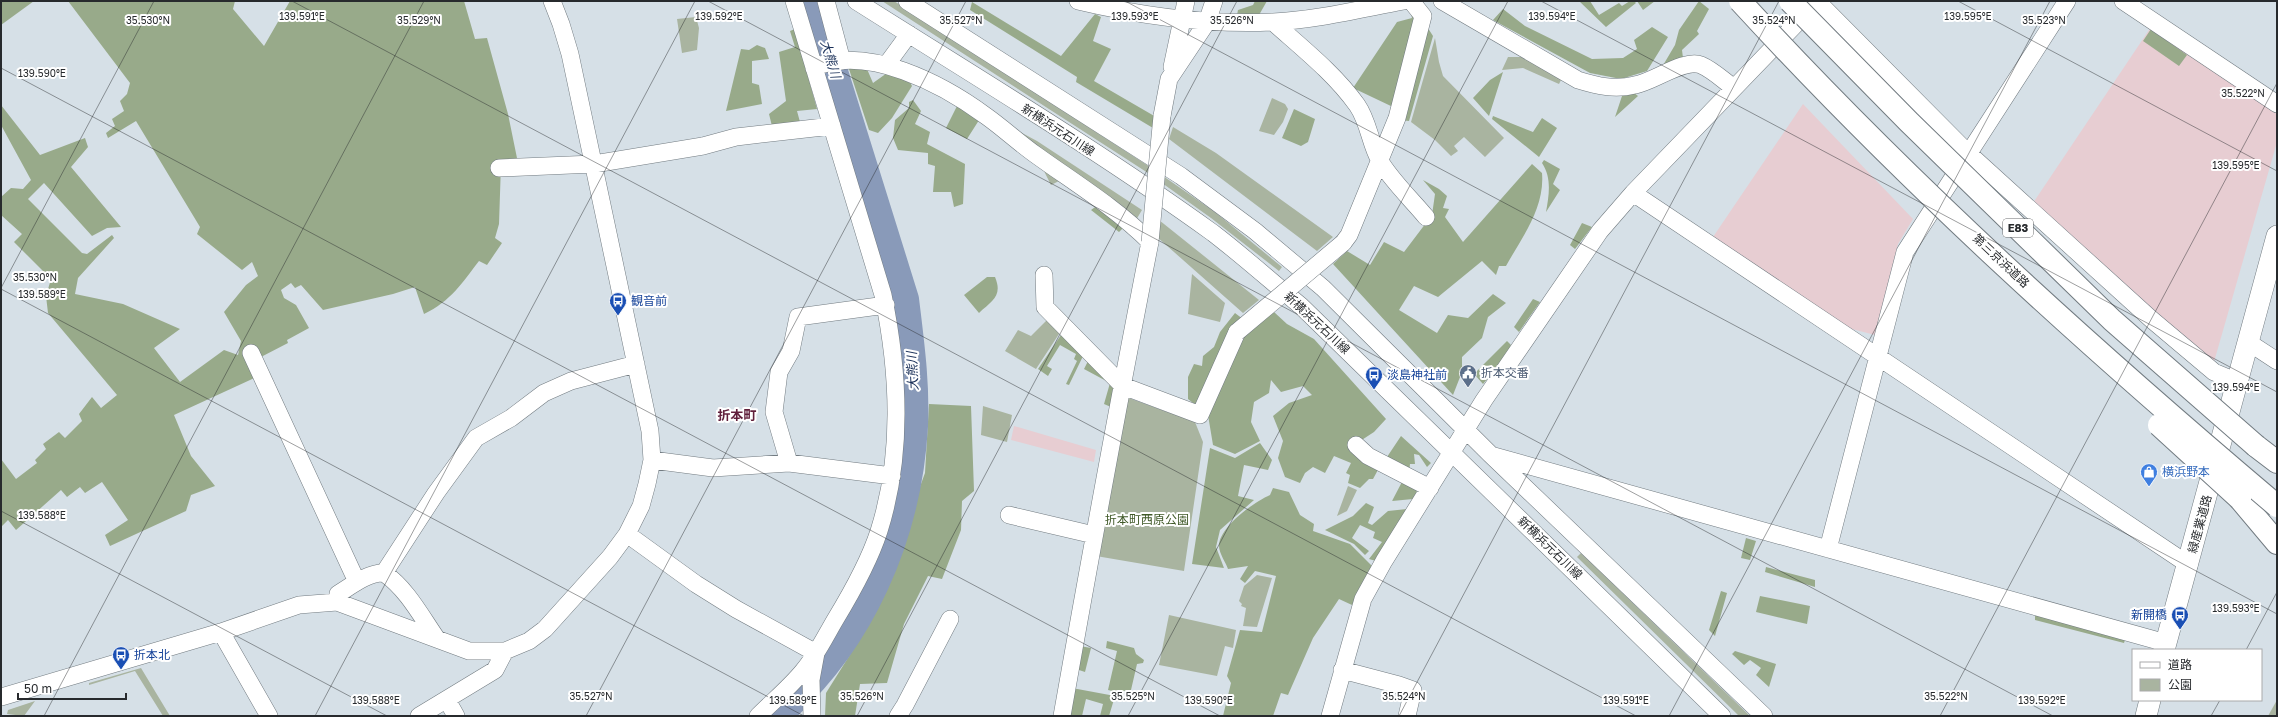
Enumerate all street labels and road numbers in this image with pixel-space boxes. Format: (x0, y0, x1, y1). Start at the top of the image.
street label: 新横浜元石川線 (1019, 100, 1098, 159)
road number: E83 (2003, 219, 2033, 237)
street label: 第三京浜道路 (1970, 231, 2033, 291)
street label: 新横浜元石川線 (1282, 288, 1353, 357)
street label: 緑産業道路 (2185, 493, 2215, 555)
street label: 新横浜元石川線 (1515, 513, 1586, 582)

